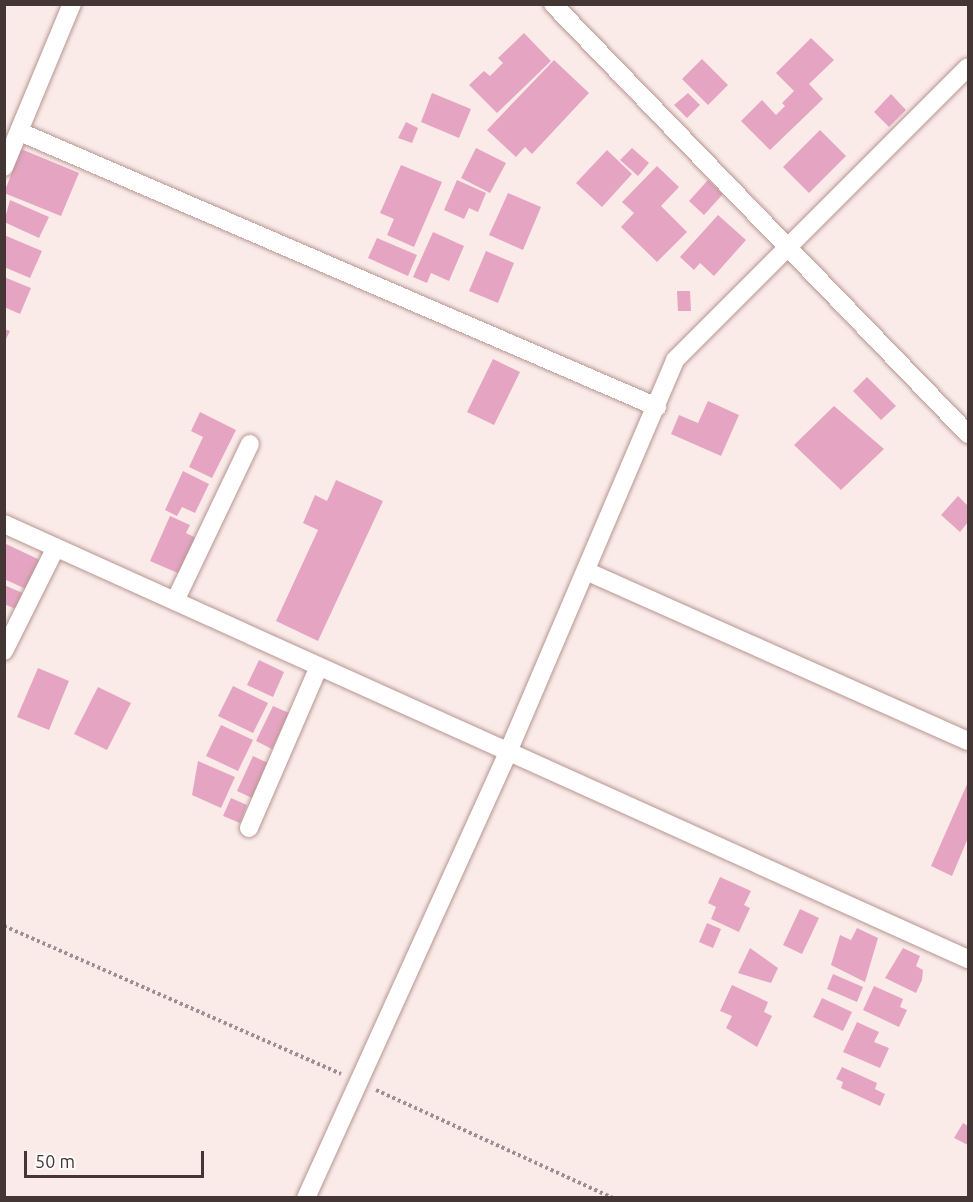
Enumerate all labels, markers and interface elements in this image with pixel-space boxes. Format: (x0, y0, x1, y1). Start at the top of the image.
scale bar (27, 1139, 207, 1177)
text: 50 m (35, 1151, 75, 1171)

